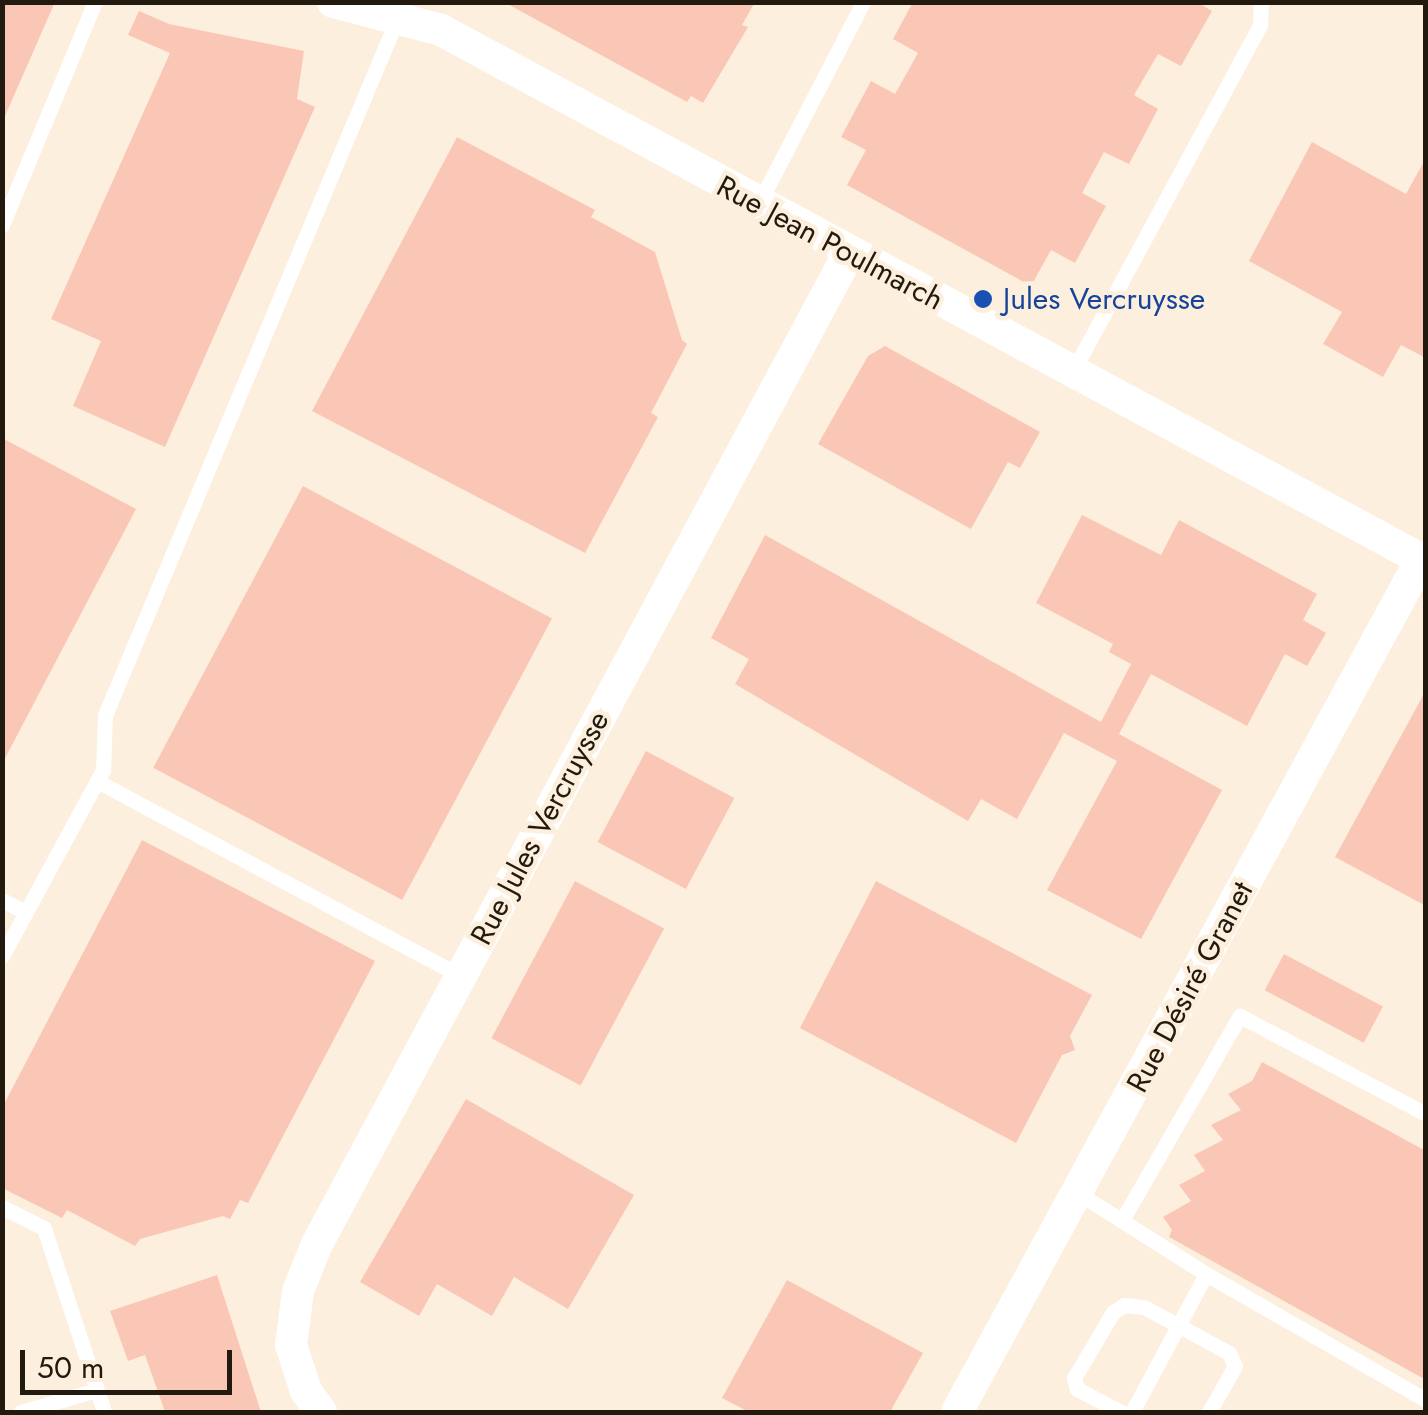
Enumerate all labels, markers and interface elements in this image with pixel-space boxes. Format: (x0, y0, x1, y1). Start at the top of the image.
street label: Rue Jean Poulmarch (711, 168, 949, 318)
place label: Jules Vercruysse (1003, 281, 1205, 317)
marker: Jules Vercruysse (972, 288, 994, 310)
street label: Rue Jules Vercruysse (463, 705, 617, 951)
street label: Rue Désiré Granet (1119, 876, 1261, 1098)
scale bar (25, 1330, 238, 1392)
text: 50 m (37, 1346, 104, 1389)

